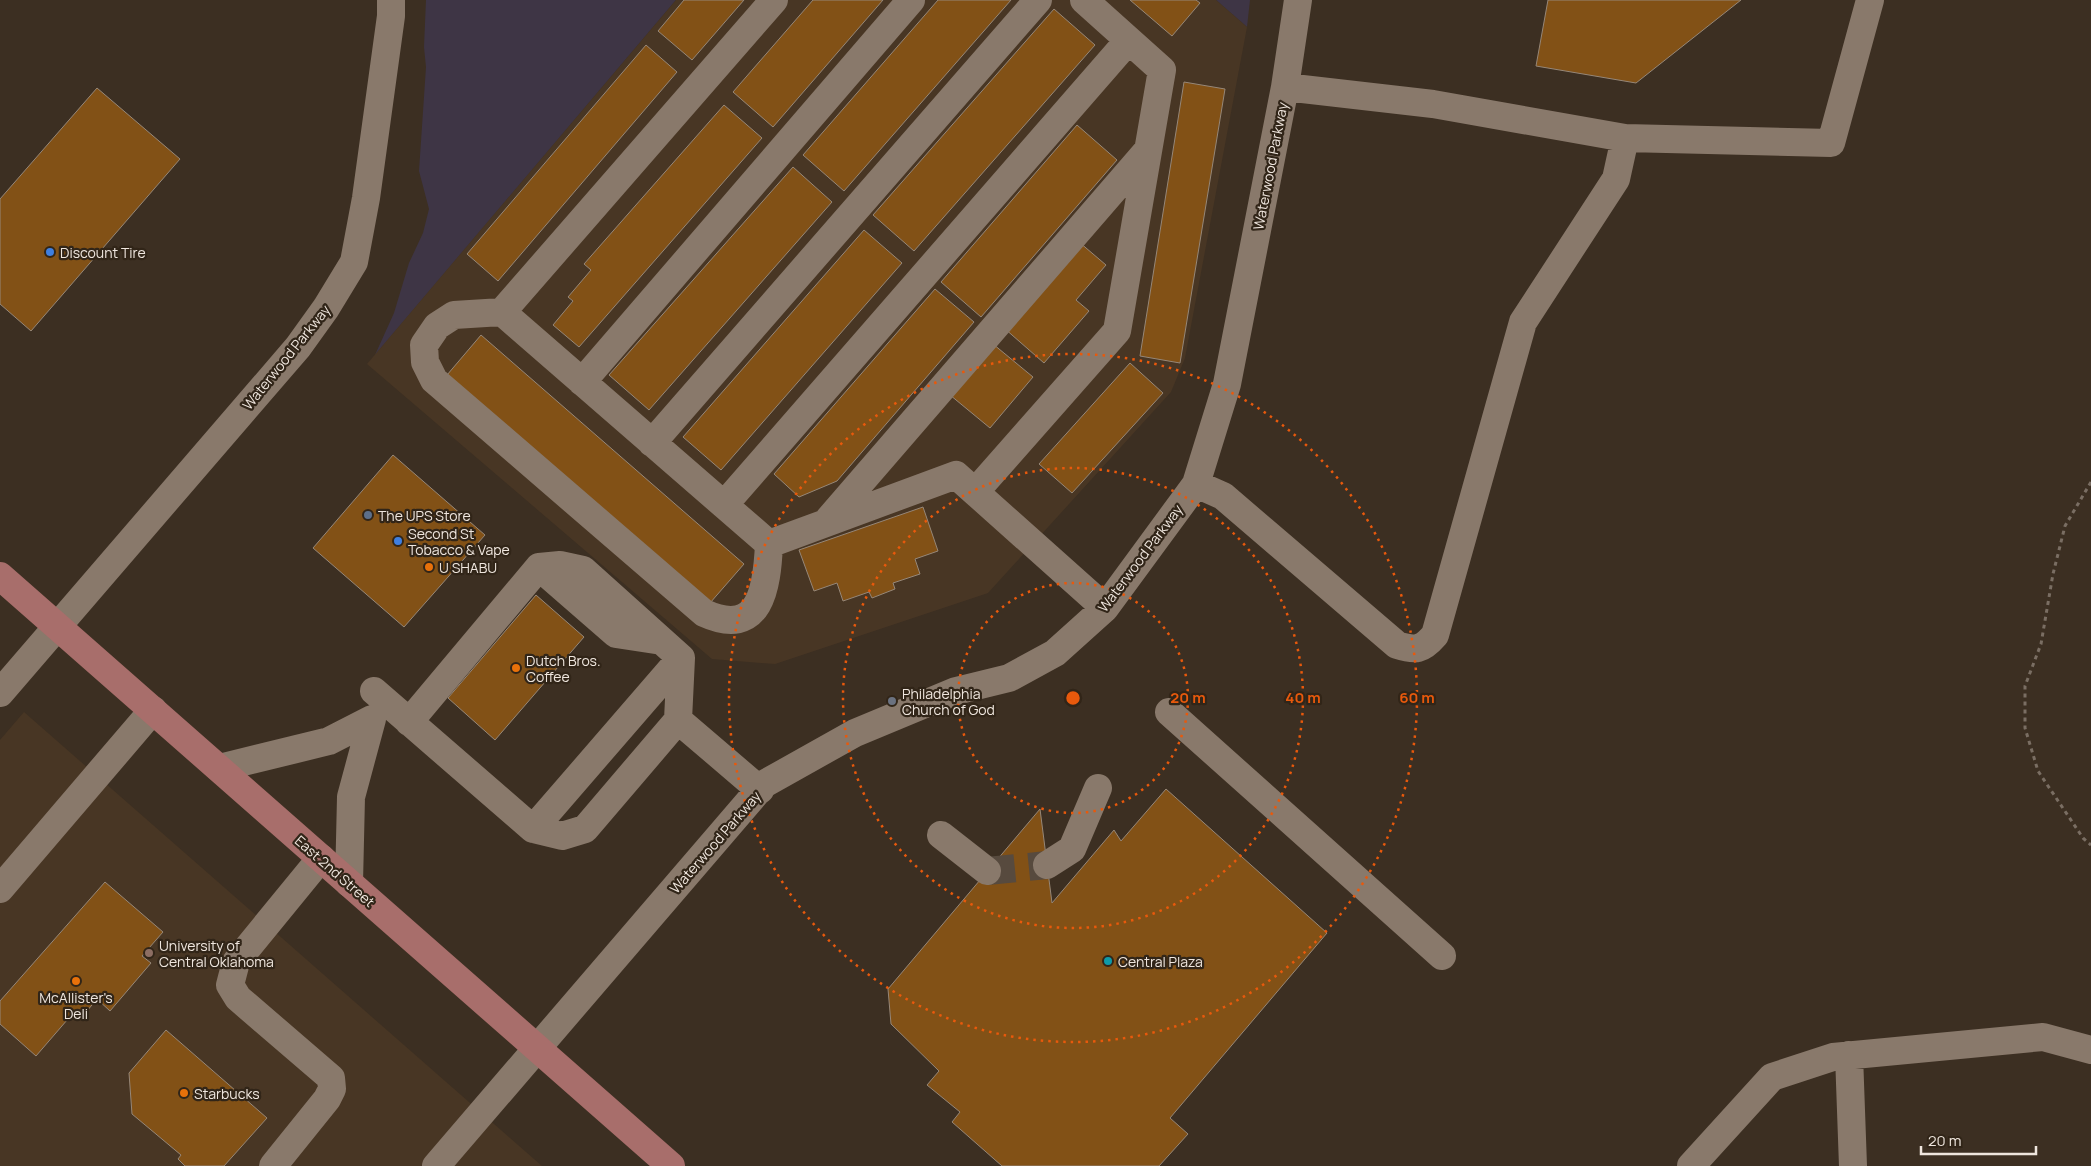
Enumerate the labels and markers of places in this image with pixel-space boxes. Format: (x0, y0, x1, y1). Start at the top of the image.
place label: Discount Tire (60, 243, 146, 262)
marker: Discount Tire (44, 246, 56, 258)
place label: The UPS Store (378, 506, 471, 525)
marker: The UPS Store (362, 509, 374, 521)
place label: Second St Tobacco & Vape (408, 524, 510, 559)
marker: Second St Tobacco & Vape (392, 535, 404, 547)
place label: U SHABU (439, 558, 497, 577)
marker: U SHABU (423, 561, 435, 573)
place label: Dutch Bros. Coffee (526, 651, 601, 686)
marker: Dutch Bros. Coffee (510, 662, 522, 674)
place label: Philadelphia Church of God (902, 684, 995, 719)
centre of rings (1064, 689, 1082, 707)
marker: Philadelphia Church of God (886, 695, 898, 707)
place label: University of Central Oklahoma (159, 936, 274, 971)
marker: University of Central Oklahoma (143, 947, 155, 959)
place label: Central Plaza (1118, 952, 1203, 971)
marker: Central Plaza (1102, 955, 1114, 967)
marker: McAllister's Deli (70, 975, 82, 987)
place label: McAllister's Deli (39, 988, 113, 1023)
place label: Starbucks (194, 1084, 260, 1103)
marker: Starbucks (178, 1087, 190, 1099)

